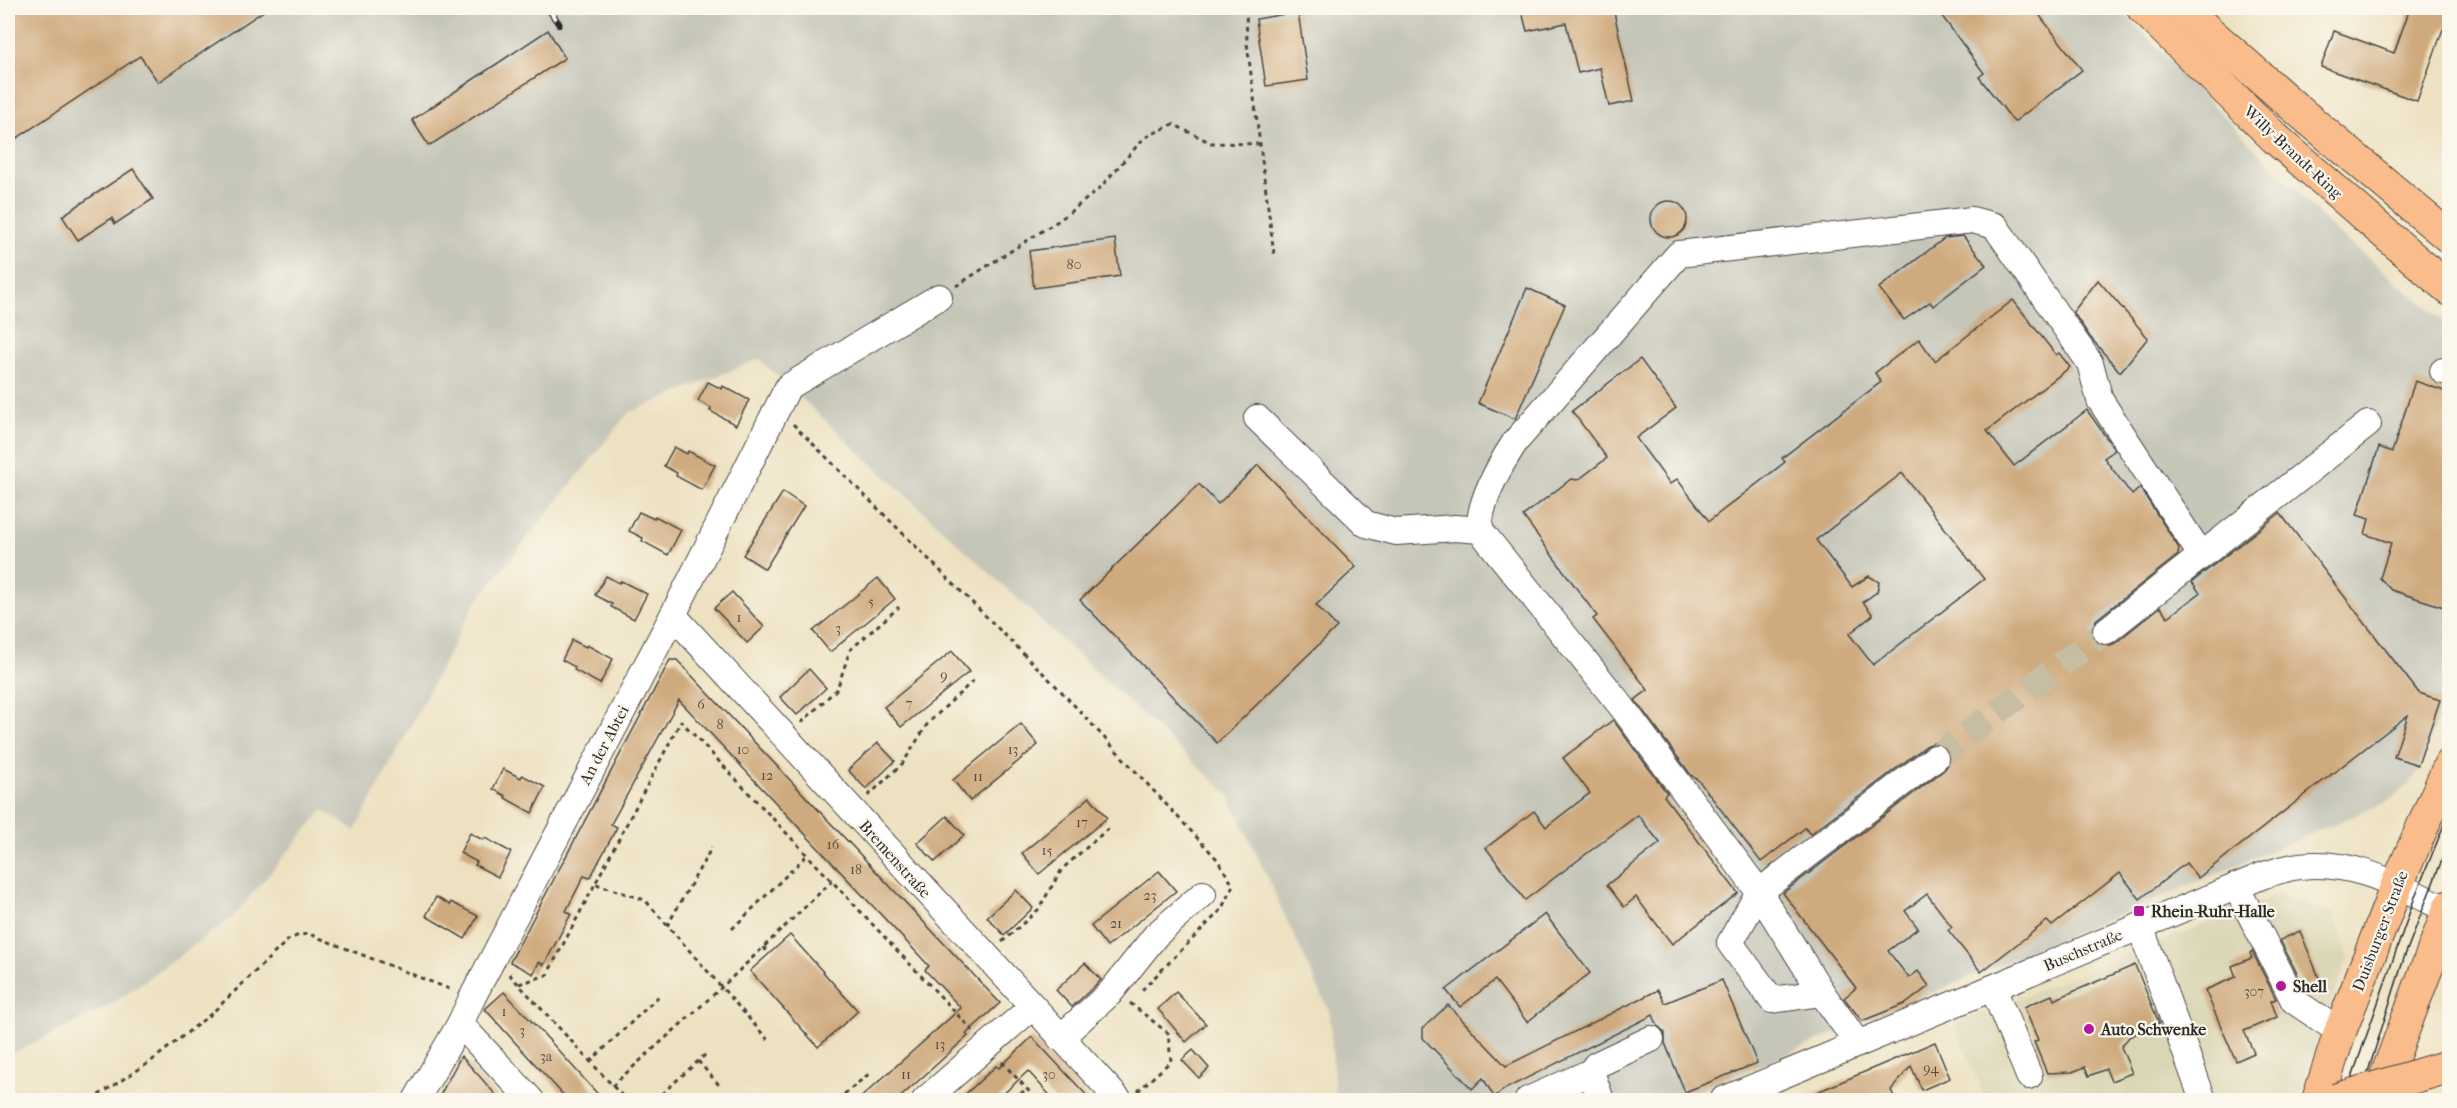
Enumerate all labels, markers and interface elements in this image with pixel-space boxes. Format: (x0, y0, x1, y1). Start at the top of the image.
street label: Willy-Brandt-Ring (2239, 101, 2347, 203)
house number: 80 (1067, 256, 1081, 273)
house number: 5 (868, 593, 874, 610)
house number: 1 (737, 609, 742, 626)
house number: 3 (835, 620, 841, 637)
house number: 9 (940, 667, 948, 684)
house number: 7 (906, 695, 913, 712)
house number: 6 (697, 696, 705, 713)
street label: An der Abtei (575, 702, 633, 789)
house number: 8 (716, 716, 724, 733)
house number: 10 (737, 741, 749, 758)
house number: 13 (1008, 741, 1018, 758)
house number: 12 (761, 767, 773, 784)
house number: 11 (973, 768, 983, 785)
house number: 17 (1076, 814, 1088, 831)
street label: Bremenstraße (855, 816, 935, 902)
house number: 16 (827, 836, 840, 853)
house number: 15 (1042, 842, 1053, 859)
house number: 18 (850, 861, 862, 878)
street label: Duisburger Straße (2348, 868, 2412, 994)
house number: 23 (1144, 887, 1156, 904)
place label: Rhein-Ruhr-Halle (2151, 902, 2275, 921)
marker: Rhein-Ruhr-Halle (2132, 904, 2146, 918)
house number: 21 (1110, 915, 1122, 932)
street label: Buschstraße (2041, 925, 2125, 975)
place label: Shell (2293, 977, 2327, 996)
marker: Shell (2274, 979, 2288, 993)
house number: 307 (2244, 983, 2264, 1000)
house number: 1 (502, 1003, 507, 1020)
place label: Auto Schwenke (2100, 1020, 2206, 1039)
house number: 3 (519, 1022, 525, 1039)
marker: Auto Schwenke (2082, 1022, 2096, 1036)
house number: 13 (935, 1036, 945, 1053)
house number: 3a (540, 1048, 553, 1065)
house number: 94 (1923, 1060, 1939, 1077)
house number: 11 (901, 1066, 911, 1083)
house number: 30 (1042, 1066, 1056, 1083)

